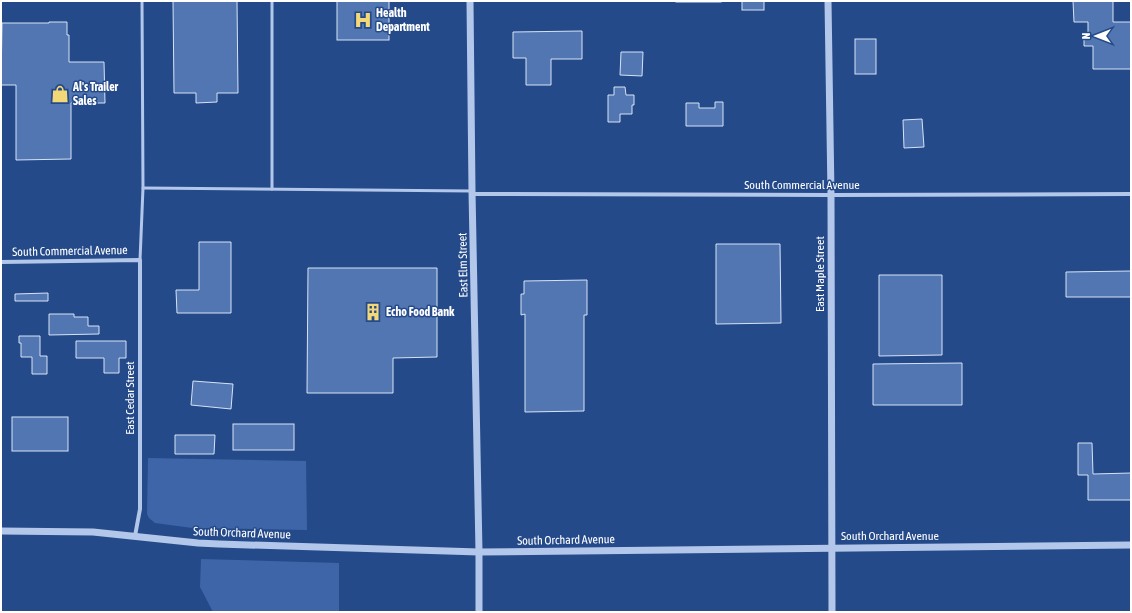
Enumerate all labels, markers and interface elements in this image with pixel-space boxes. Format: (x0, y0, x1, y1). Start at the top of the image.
place label: Health Department (376, 6, 430, 34)
hospital icon: Health Department (353, 10, 373, 30)
north arrow (1076, 16, 1116, 56)
text: N (1080, 33, 1092, 39)
place label: Al's Trailer Sales (72, 80, 119, 108)
shop icon: Al's Trailer Sales (50, 84, 70, 104)
street label: South Commercial Avenue (744, 178, 860, 192)
street label: East Elm Street (455, 232, 471, 298)
street label: East Maple Street (813, 236, 827, 312)
street label: South Commercial Avenue (12, 243, 128, 259)
building icon: Echo Food Bank (363, 302, 383, 322)
place label: Echo Food Bank (386, 305, 455, 319)
street label: East Cedar Street (123, 361, 137, 435)
street label: South Orchard Avenue (193, 524, 291, 542)
street label: South Orchard Avenue (841, 529, 939, 543)
street label: South Orchard Avenue (517, 532, 615, 548)

